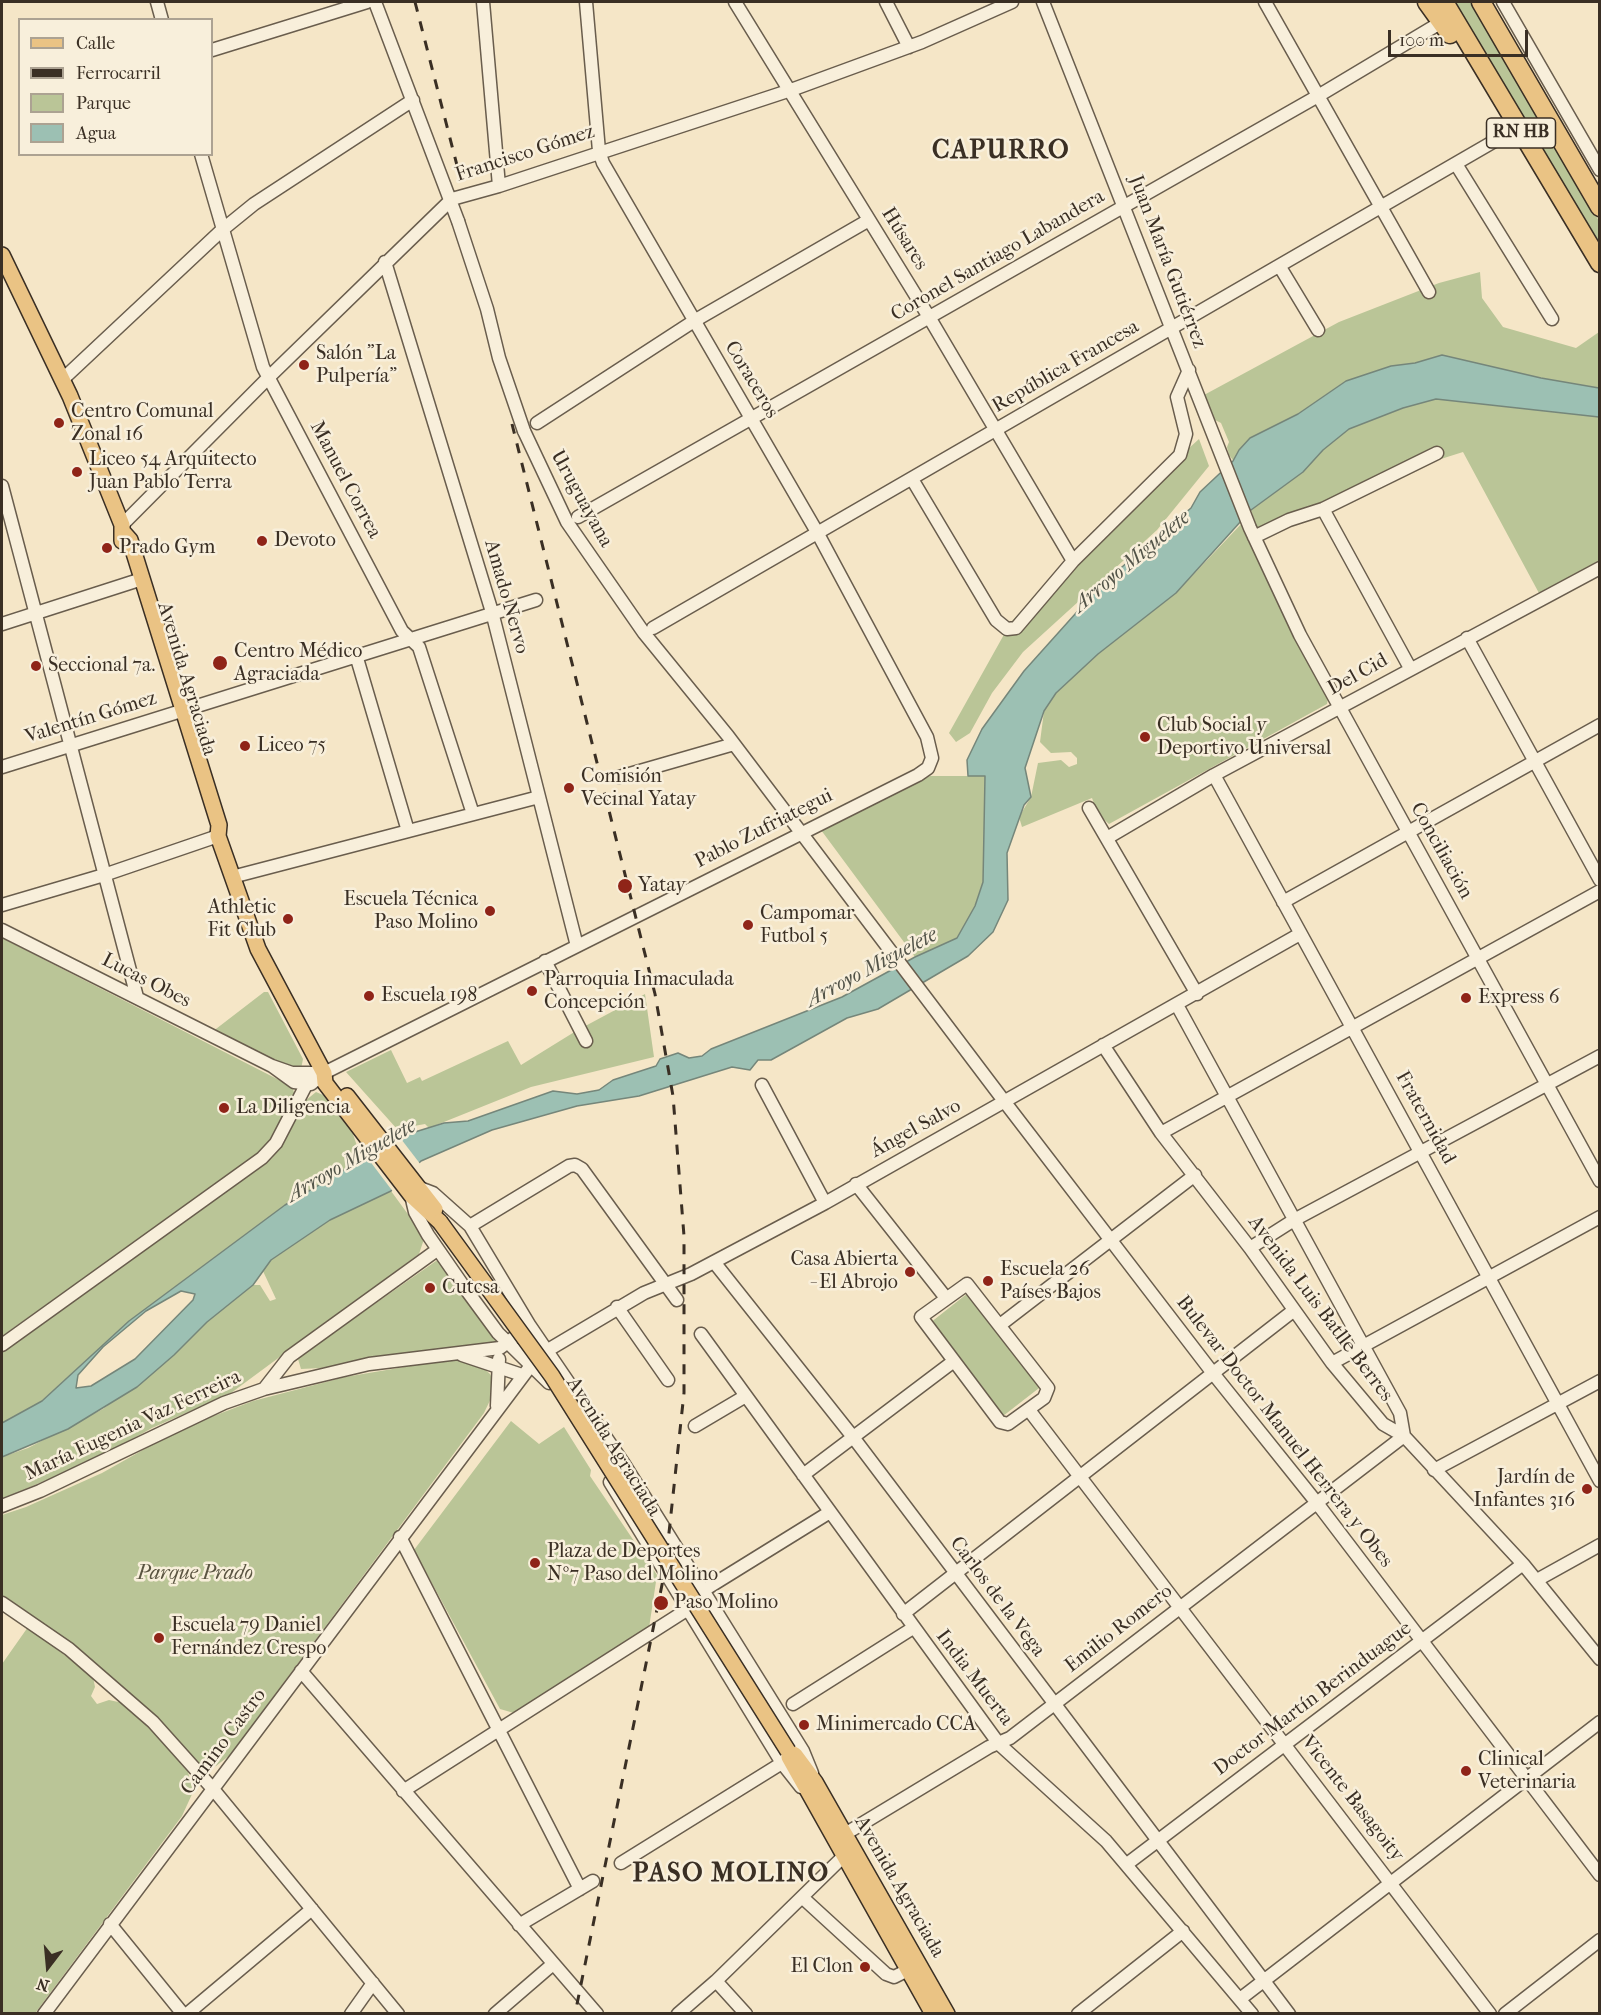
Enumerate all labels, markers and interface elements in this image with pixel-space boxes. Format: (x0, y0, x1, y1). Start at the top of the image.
legend (18, 18, 213, 156)
scale bar (1391, 18, 1530, 56)
text: 100 m (1399, 30, 1444, 51)
text: Calle (76, 33, 115, 54)
text: Ferrocarril (76, 63, 161, 84)
text: Parque (76, 93, 131, 114)
road number: RN HB (1486, 118, 1556, 148)
street label: Francisco Gómez (452, 120, 598, 188)
text: Agua (76, 123, 116, 144)
district label: CAPURRO (932, 136, 1070, 168)
street label: Juan María Gutiérrez (1123, 172, 1211, 352)
street label: Coronel Santiago Labandera (887, 185, 1109, 327)
street label: Húsares (875, 203, 933, 275)
street label: República Francesa (988, 315, 1144, 419)
street label: Coraceros (719, 337, 783, 423)
place label: Salón "La Pulpería" (316, 342, 397, 389)
marker: Salón "La Pulpería" (297, 358, 311, 372)
place label: Centro Comunal Zonal 16 (71, 400, 213, 447)
marker: Centro Comunal Zonal 16 (52, 416, 66, 430)
street label: Manuel Correa (304, 417, 386, 543)
street label: Uruguayana (545, 446, 617, 552)
place label: Liceo 54 Arquitecto Juan Pablo Terra (89, 448, 257, 495)
marker: Liceo 54 Arquitecto Juan Pablo Terra (70, 465, 84, 479)
water label: Arroyo Miguelete (1068, 506, 1196, 618)
place label: Devoto (274, 529, 336, 553)
marker: Devoto (255, 534, 269, 548)
place label: Prado Gym (119, 536, 215, 560)
street label: Amado Nervo (478, 537, 534, 657)
marker: Prado Gym (100, 541, 114, 555)
street label: Avenida Agraciada (151, 599, 221, 759)
place label: Centro Médico Agraciada (234, 640, 362, 687)
street label: Del Cid (1324, 649, 1392, 701)
place label: Seccional 7a. (48, 654, 155, 678)
marker: Centro Médico Agraciada (211, 654, 229, 672)
marker: Seccional 7a. (29, 659, 43, 673)
street label: Valentín Gómez (22, 687, 160, 749)
place label: Club Social y Deportivo Universal (1157, 714, 1331, 761)
marker: Club Social y Deportivo Universal (1138, 730, 1152, 744)
place label: Liceo 75 (257, 734, 326, 758)
marker: Liceo 75 (238, 739, 252, 753)
place label: Comisión Vecinal Yatay (581, 765, 696, 812)
marker: Comisión Vecinal Yatay (562, 781, 576, 795)
street label: Pablo Zufriategui (691, 784, 837, 874)
street label: Conciliación (1405, 799, 1477, 903)
place label: Yatay (638, 874, 686, 898)
marker: Yatay (616, 877, 634, 895)
place label: Escuela Técnica Paso Molino (344, 888, 478, 935)
place label: Athletic Fit Club (208, 896, 276, 943)
place label: Campomar Futbol 5 (760, 902, 855, 949)
marker: Escuela Técnica Paso Molino (483, 904, 497, 918)
marker: Athletic Fit Club (281, 912, 295, 926)
marker: Campomar Futbol 5 (741, 918, 755, 932)
water label: Arroyo Miguelete (802, 923, 942, 1013)
street label: Lucas Obes (98, 948, 194, 1014)
place label: Parroquia Inmaculada Concepción (544, 968, 734, 1015)
place label: Escuela 198 (381, 984, 477, 1008)
marker: Parroquia Inmaculada Concepción (525, 984, 539, 998)
place label: Express 6 (1478, 986, 1560, 1010)
marker: Escuela 198 (362, 989, 376, 1003)
marker: Express 6 (1459, 991, 1473, 1005)
street label: Fraternidad (1390, 1067, 1460, 1169)
street label: Ángel Salvo (867, 1094, 965, 1164)
place label: La Diligencia (236, 1096, 350, 1120)
marker: La Diligencia (217, 1101, 231, 1115)
water label: Arroyo Miguelete (283, 1114, 421, 1208)
street label: Avenida Luis Batlle Berres (1242, 1211, 1398, 1407)
place label: Casa Abierta - El Abrojo (790, 1248, 898, 1295)
place label: Escuela 26 Países Bajos (1000, 1258, 1101, 1305)
marker: Casa Abierta - El Abrojo (903, 1265, 917, 1279)
marker: Escuela 26 Países Bajos (981, 1274, 995, 1288)
place label: Cutcsa (442, 1276, 499, 1300)
marker: Cutcsa (423, 1281, 437, 1295)
street label: Bulevar Doctor Manuel Herrera y Obes (1170, 1291, 1398, 1573)
street label: María Eugenia Vaz Ferreira (21, 1365, 245, 1487)
street label: Avenida Agraciada (561, 1373, 665, 1521)
place label: Jardín de Infantes 316 (1473, 1466, 1575, 1513)
marker: Jardín de Infantes 316 (1580, 1482, 1594, 1496)
street label: Carlos de la Vega (944, 1532, 1050, 1662)
place label: Plaza de Deportes Nº7 Paso del Molino (547, 1540, 718, 1587)
marker: Plaza de Deportes Nº7 Paso del Molino (528, 1556, 542, 1570)
park label: Parque Prado (137, 1562, 253, 1586)
street label: Emilio Romero (1061, 1580, 1177, 1678)
place label: Paso Molino (674, 1591, 778, 1615)
marker: Paso Molino (652, 1594, 670, 1612)
place label: Escuela 79 Daniel Fernández Crespo (171, 1614, 326, 1661)
street label: Doctor Martín Berinduague (1209, 1617, 1417, 1781)
street label: India Muerta (930, 1625, 1018, 1731)
marker: Escuela 79 Daniel Fernández Crespo (152, 1631, 166, 1645)
street label: Camino Castro (176, 1684, 272, 1800)
place label: Minimercado CCA (816, 1713, 976, 1737)
marker: Minimercado CCA (797, 1718, 811, 1732)
street label: Vicente Basagoity (1295, 1731, 1409, 1867)
place label: Clinical Veterinaria (1478, 1748, 1576, 1795)
marker: Clinical Veterinaria (1459, 1764, 1473, 1778)
street label: Avenida Agraciada (849, 1812, 949, 1962)
district label: PASO MOLINO (632, 1859, 830, 1891)
north arrow (18, 1937, 78, 1997)
place label: El Clon (790, 1955, 853, 1979)
marker: El Clon (858, 1960, 872, 1974)
text: N (34, 1974, 51, 1996)

